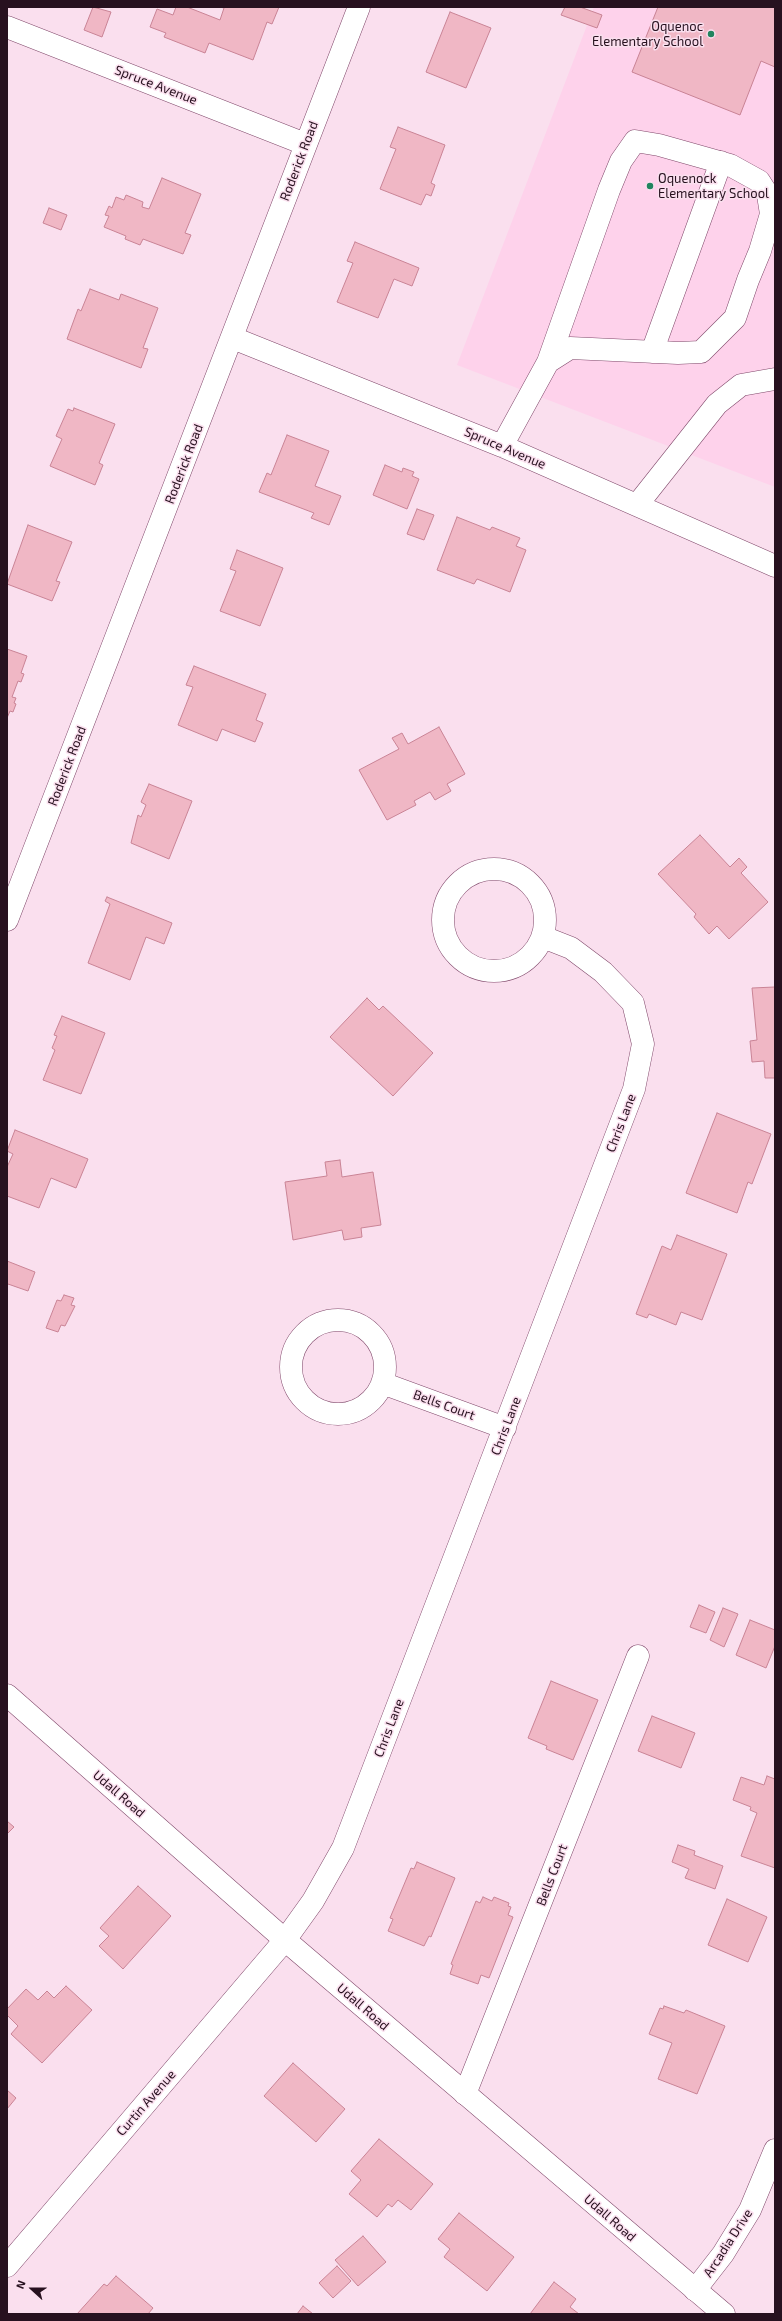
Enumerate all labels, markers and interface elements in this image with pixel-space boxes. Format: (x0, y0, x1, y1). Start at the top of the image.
place label: Oquenoc Elementary School (592, 19, 703, 50)
marker: Oquenoc Elementary School (706, 29, 716, 39)
street label: Spruce Avenue (113, 62, 199, 108)
street label: Roderick Road (277, 119, 321, 203)
place label: Oquenock Elementary School (658, 171, 769, 202)
marker: Oquenock Elementary School (645, 181, 655, 191)
street label: Roderick Road (162, 422, 206, 506)
street label: Spruce Avenue (462, 424, 548, 472)
street label: Roderick Road (45, 724, 89, 808)
street label: Chris Lane (603, 1092, 639, 1154)
street label: Bells Court (411, 1387, 477, 1423)
street label: Chris Lane (488, 1395, 524, 1457)
street label: Chris Lane (371, 1697, 407, 1759)
street label: Udall Road (90, 1767, 148, 1821)
street label: Bells Court (533, 1842, 571, 1908)
street label: Udall Road (334, 1980, 392, 2034)
street label: Curtin Avenue (113, 2067, 179, 2139)
street label: Udall Road (581, 2191, 639, 2245)
street label: Arcadia Drive (700, 2206, 756, 2280)
north arrow (12, 2269, 52, 2309)
text: N (13, 2278, 28, 2291)

